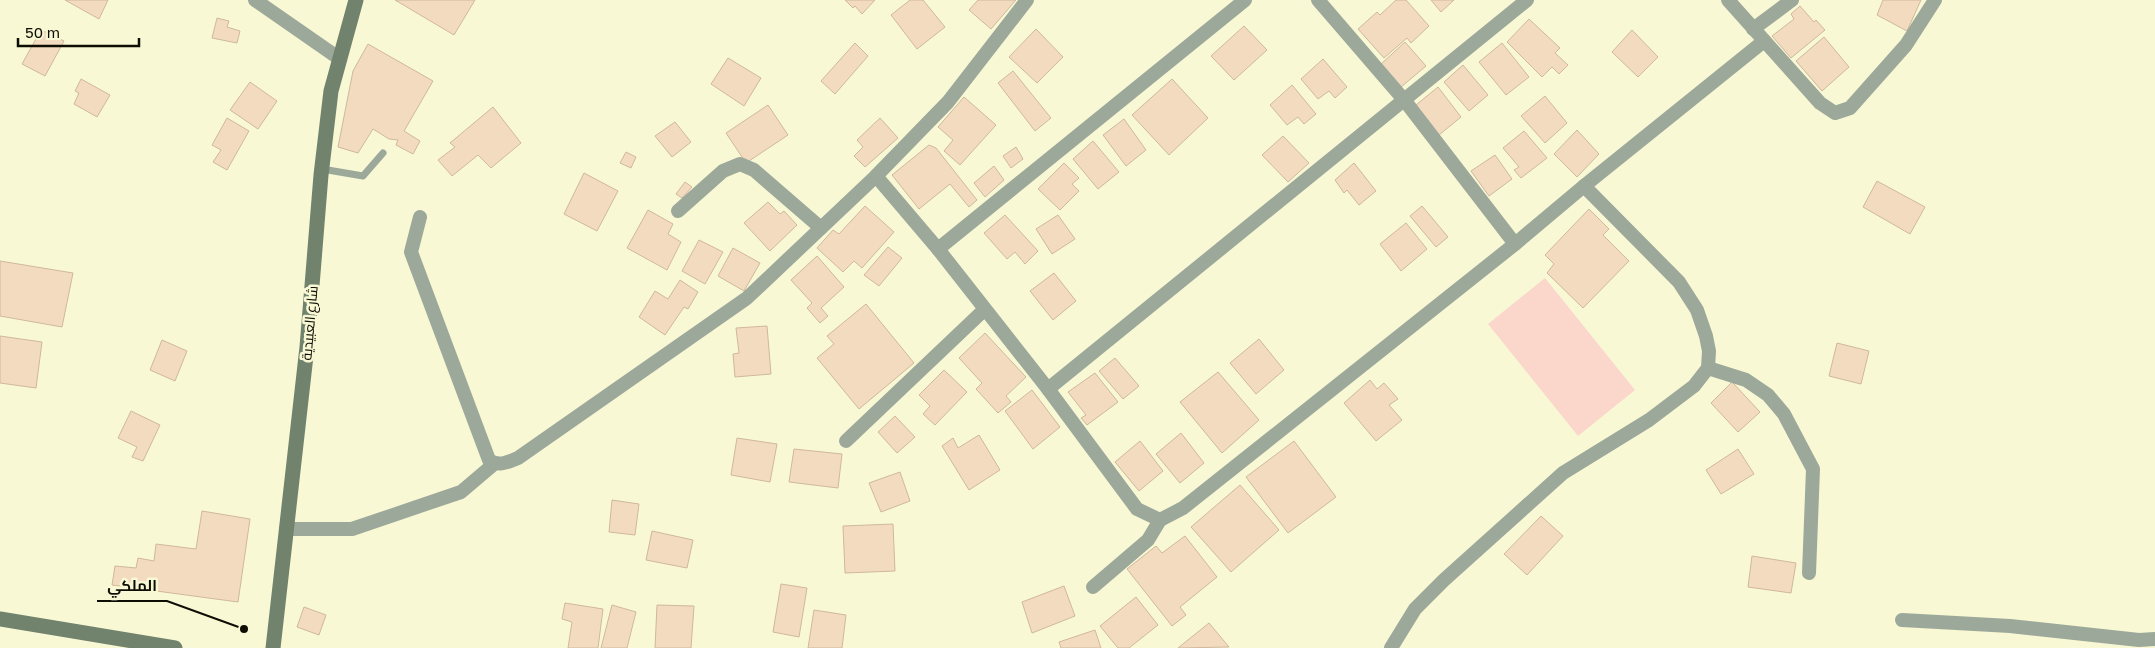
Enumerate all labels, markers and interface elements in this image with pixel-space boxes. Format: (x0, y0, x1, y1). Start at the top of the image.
scale bar (18, 15, 139, 47)
text: 50 m (25, 23, 60, 41)
street label: شارع العبيدية (297, 285, 322, 361)
callout: الملكي (97, 571, 167, 601)
text: الملكي (107, 576, 157, 598)

